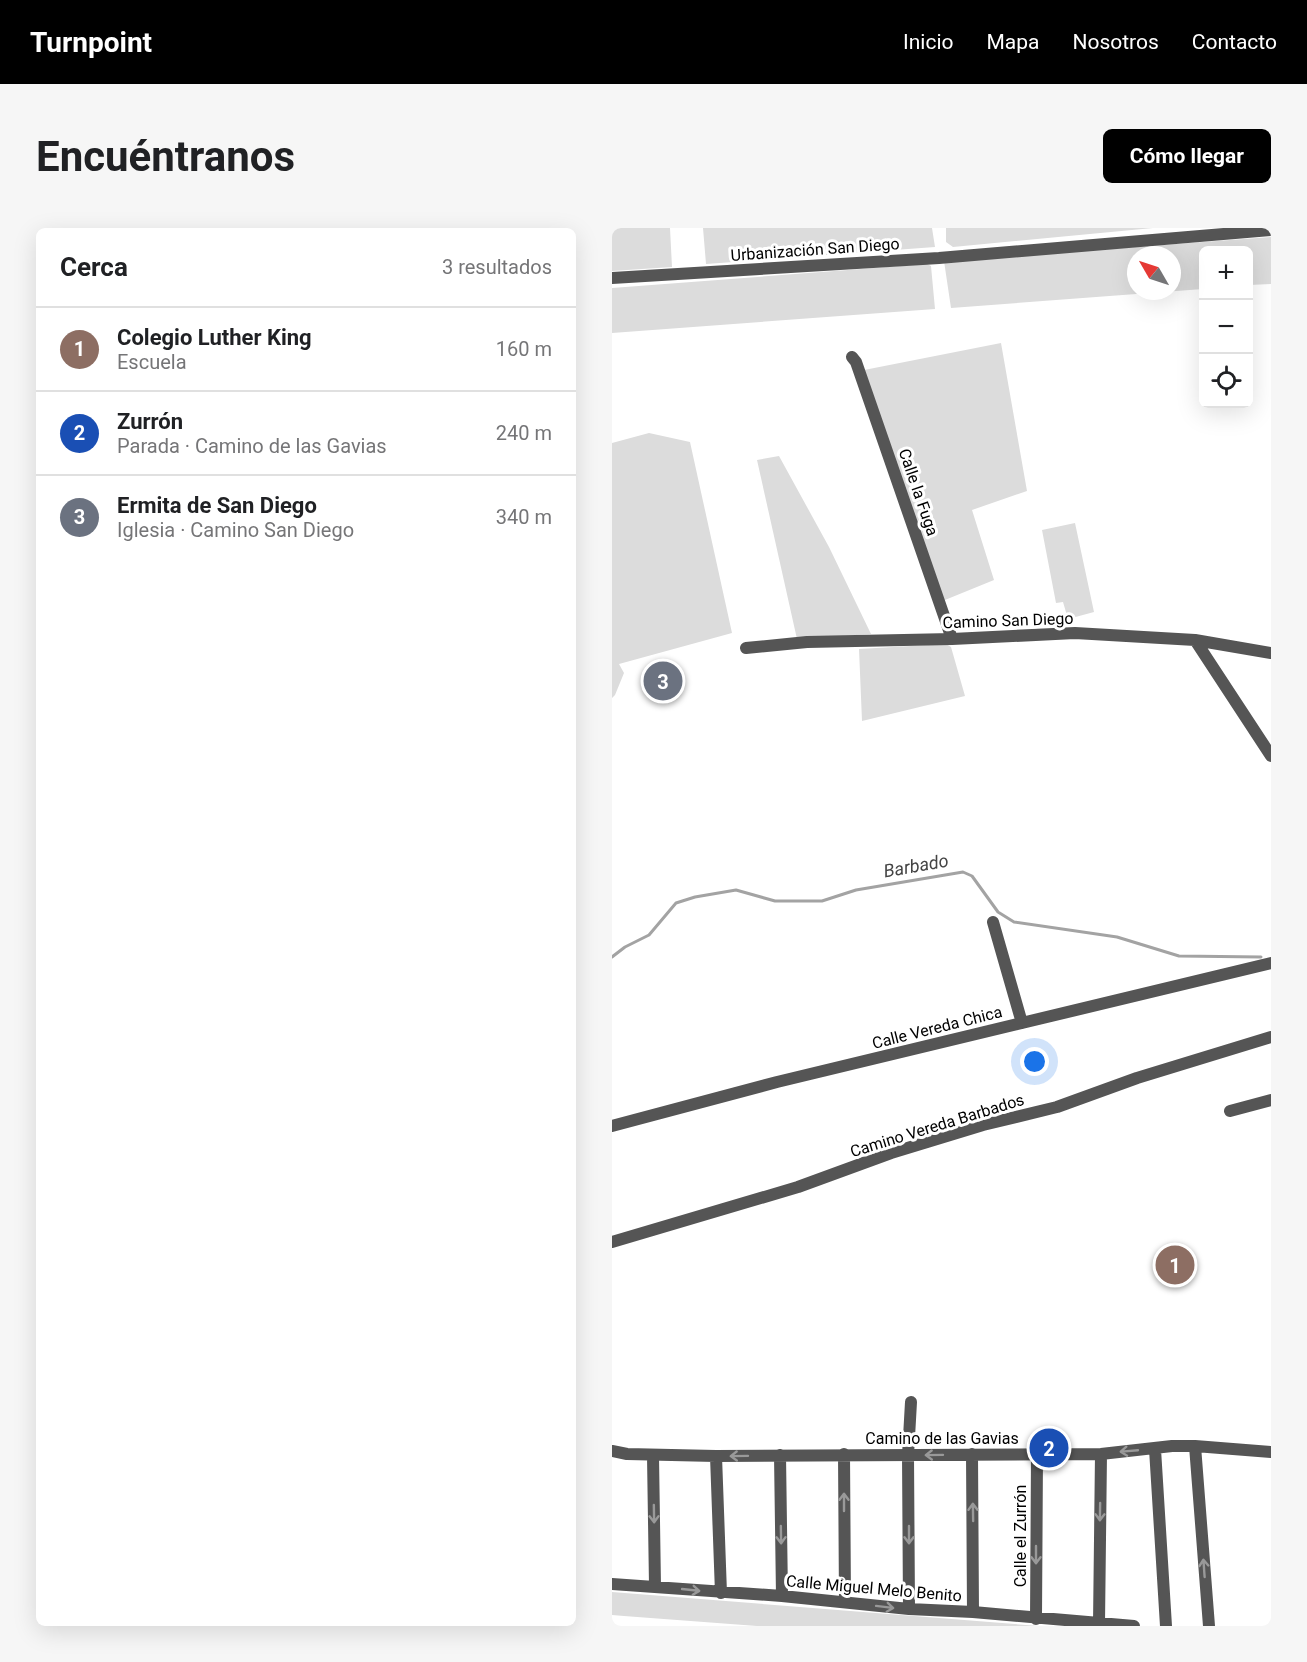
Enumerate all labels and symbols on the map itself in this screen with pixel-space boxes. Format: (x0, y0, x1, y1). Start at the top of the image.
street label: Urbanización San Diego (730, 234, 900, 265)
north arrow (1127, 246, 1181, 300)
street label: Calle la Fuga (895, 446, 942, 538)
street label: Camino San Diego (942, 609, 1074, 632)
pin: 3 (644, 658, 682, 704)
water label: Barbado (882, 849, 950, 882)
street label: Calle Vereda Chica (870, 1002, 1004, 1053)
your location (1020, 1047, 1049, 1076)
street label: Camino Vereda Barbados (848, 1090, 1026, 1161)
pin: 1 (1156, 1242, 1194, 1288)
pin: 2 (1030, 1426, 1068, 1470)
street label: Camino de las Gavias (865, 1429, 1019, 1448)
one-way arrow (1120, 1446, 1140, 1457)
one-way arrow (925, 1449, 945, 1461)
one-way arrow (730, 1450, 750, 1462)
street label: Calle el Zurrón (1011, 1485, 1030, 1587)
one-way arrow (839, 1492, 850, 1512)
one-way arrow (967, 1502, 978, 1522)
one-way arrow (1094, 1502, 1106, 1522)
one-way arrow (648, 1504, 660, 1524)
one-way arrow (776, 1524, 787, 1544)
one-way arrow (903, 1524, 914, 1544)
one-way arrow (1030, 1544, 1042, 1564)
one-way arrow (1198, 1558, 1209, 1578)
street label: Calle Miguel Melo Benito (785, 1571, 963, 1606)
one-way arrow (681, 1585, 701, 1596)
one-way arrow (875, 1602, 895, 1613)

